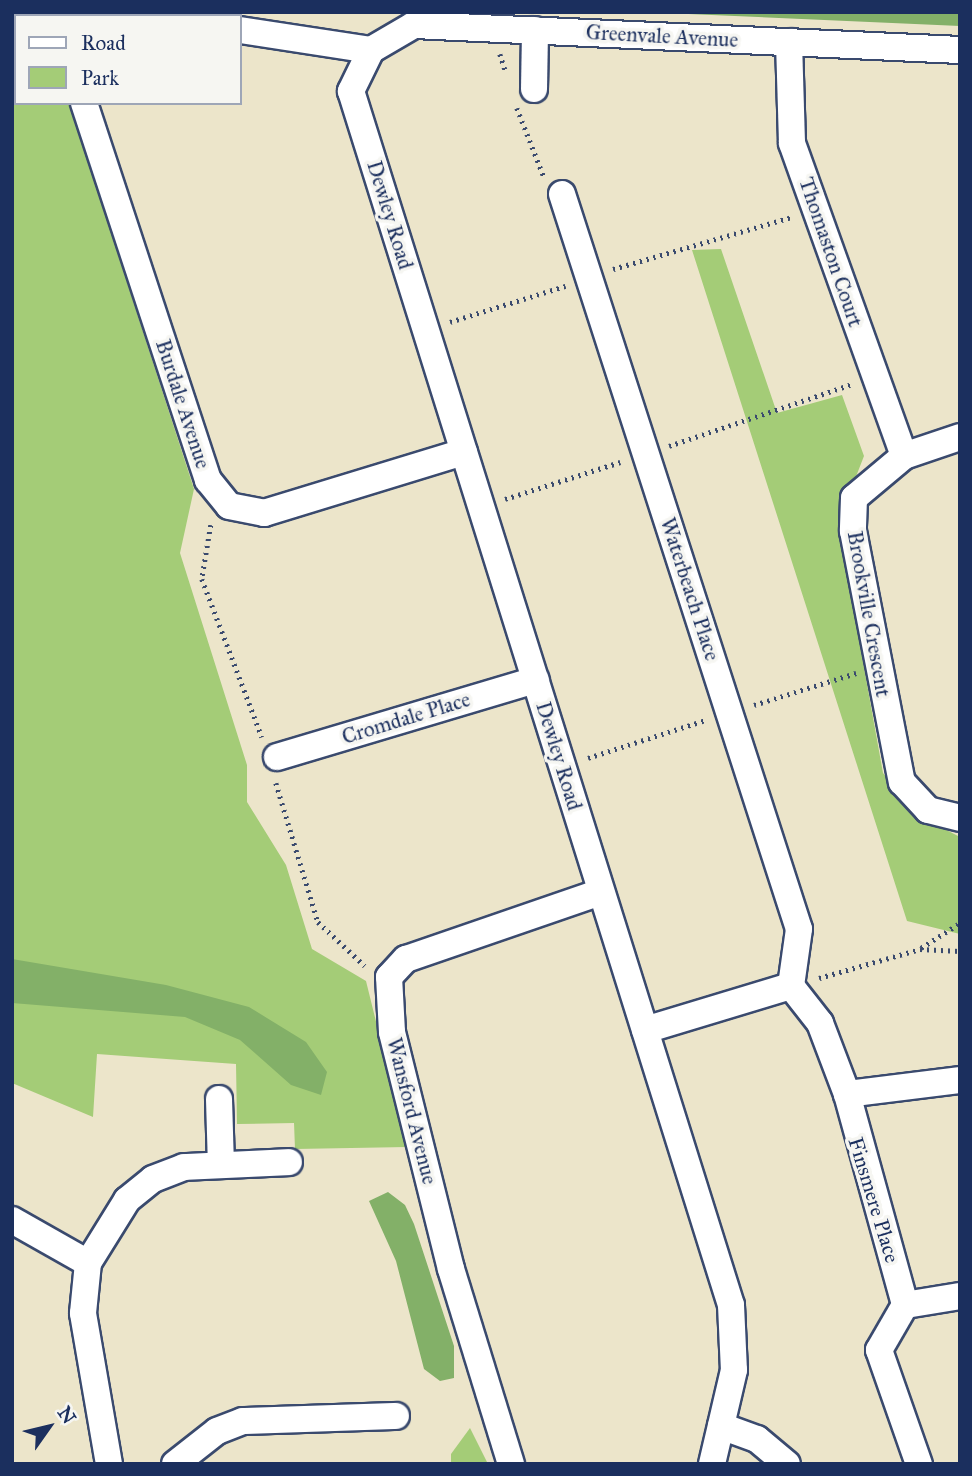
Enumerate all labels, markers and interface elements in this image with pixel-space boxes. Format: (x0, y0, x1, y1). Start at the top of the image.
legend (14, 14, 242, 105)
street label: Greenvale Avenue (585, 19, 739, 53)
text: Road (81, 30, 126, 56)
text: Park (81, 65, 119, 91)
street label: Dewley Road (362, 158, 418, 272)
street label: Thomaston Court (794, 174, 868, 330)
street label: Burdale Avenue (150, 336, 216, 472)
street label: Waterbeach Place (655, 514, 725, 664)
street label: Brookville Crescent (842, 529, 896, 699)
street label: Cromdale Place (339, 687, 473, 749)
street label: Dewley Road (531, 699, 587, 813)
street label: Wansford Avenue (382, 1035, 442, 1187)
street label: Finsmere Place (843, 1134, 905, 1266)
north arrow (14, 1392, 84, 1462)
text: N (53, 1402, 81, 1428)

